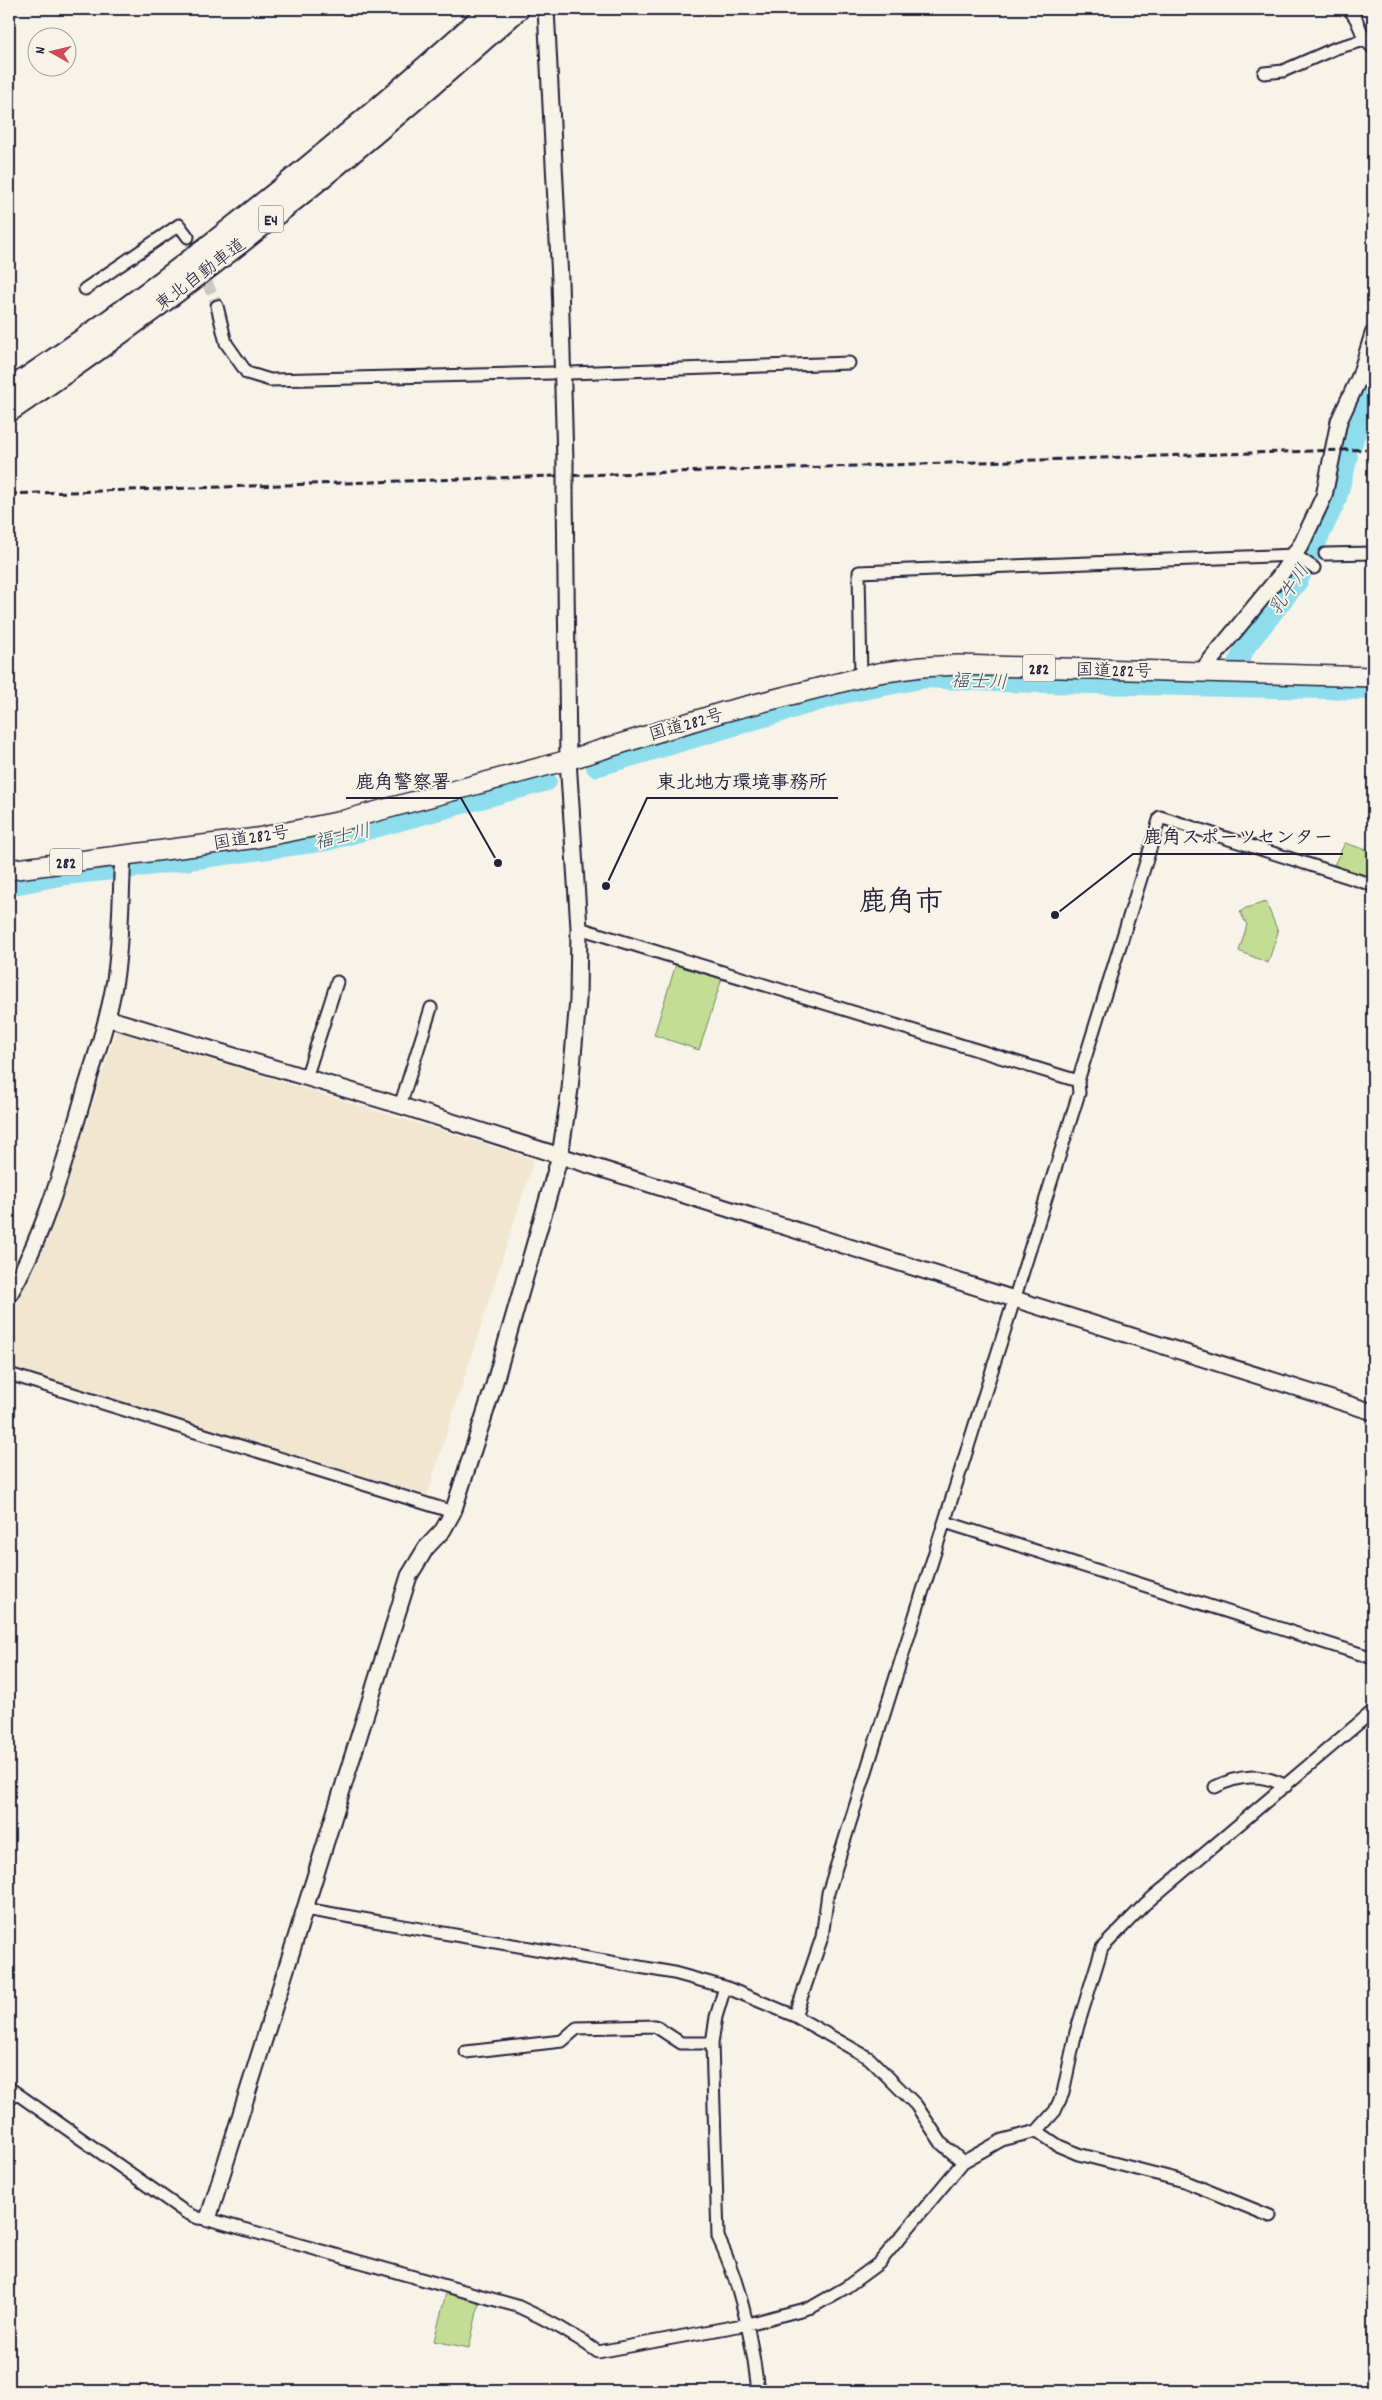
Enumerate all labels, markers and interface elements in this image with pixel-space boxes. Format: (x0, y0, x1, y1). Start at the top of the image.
north arrow (28, 28, 78, 78)
text: N (31, 46, 52, 55)
road number: E4 (258, 205, 284, 232)
street label: 東北自動車道 (151, 234, 252, 318)
water label: 乳牛川 (1264, 560, 1318, 622)
road number: 282 (1023, 654, 1055, 681)
street label: 国道282号 (1075, 659, 1153, 686)
water label: 福士川 (950, 669, 1008, 698)
street label: 国道282号 (646, 704, 727, 749)
callout: 鹿角警察署 (346, 764, 461, 798)
callout: 東北地方環境事務所 (647, 764, 838, 798)
text: 鹿角警察署 (355, 771, 451, 798)
text: 東北地方環境事務所 (656, 771, 828, 798)
water label: 福士川 (312, 819, 374, 858)
callout: 鹿角スポーツセンター (1133, 820, 1343, 854)
street label: 国道282号 (211, 821, 291, 858)
text: 鹿角スポーツセンター (1143, 826, 1333, 853)
road number: 282 (50, 849, 82, 876)
district label: 鹿角市 (859, 885, 943, 925)

